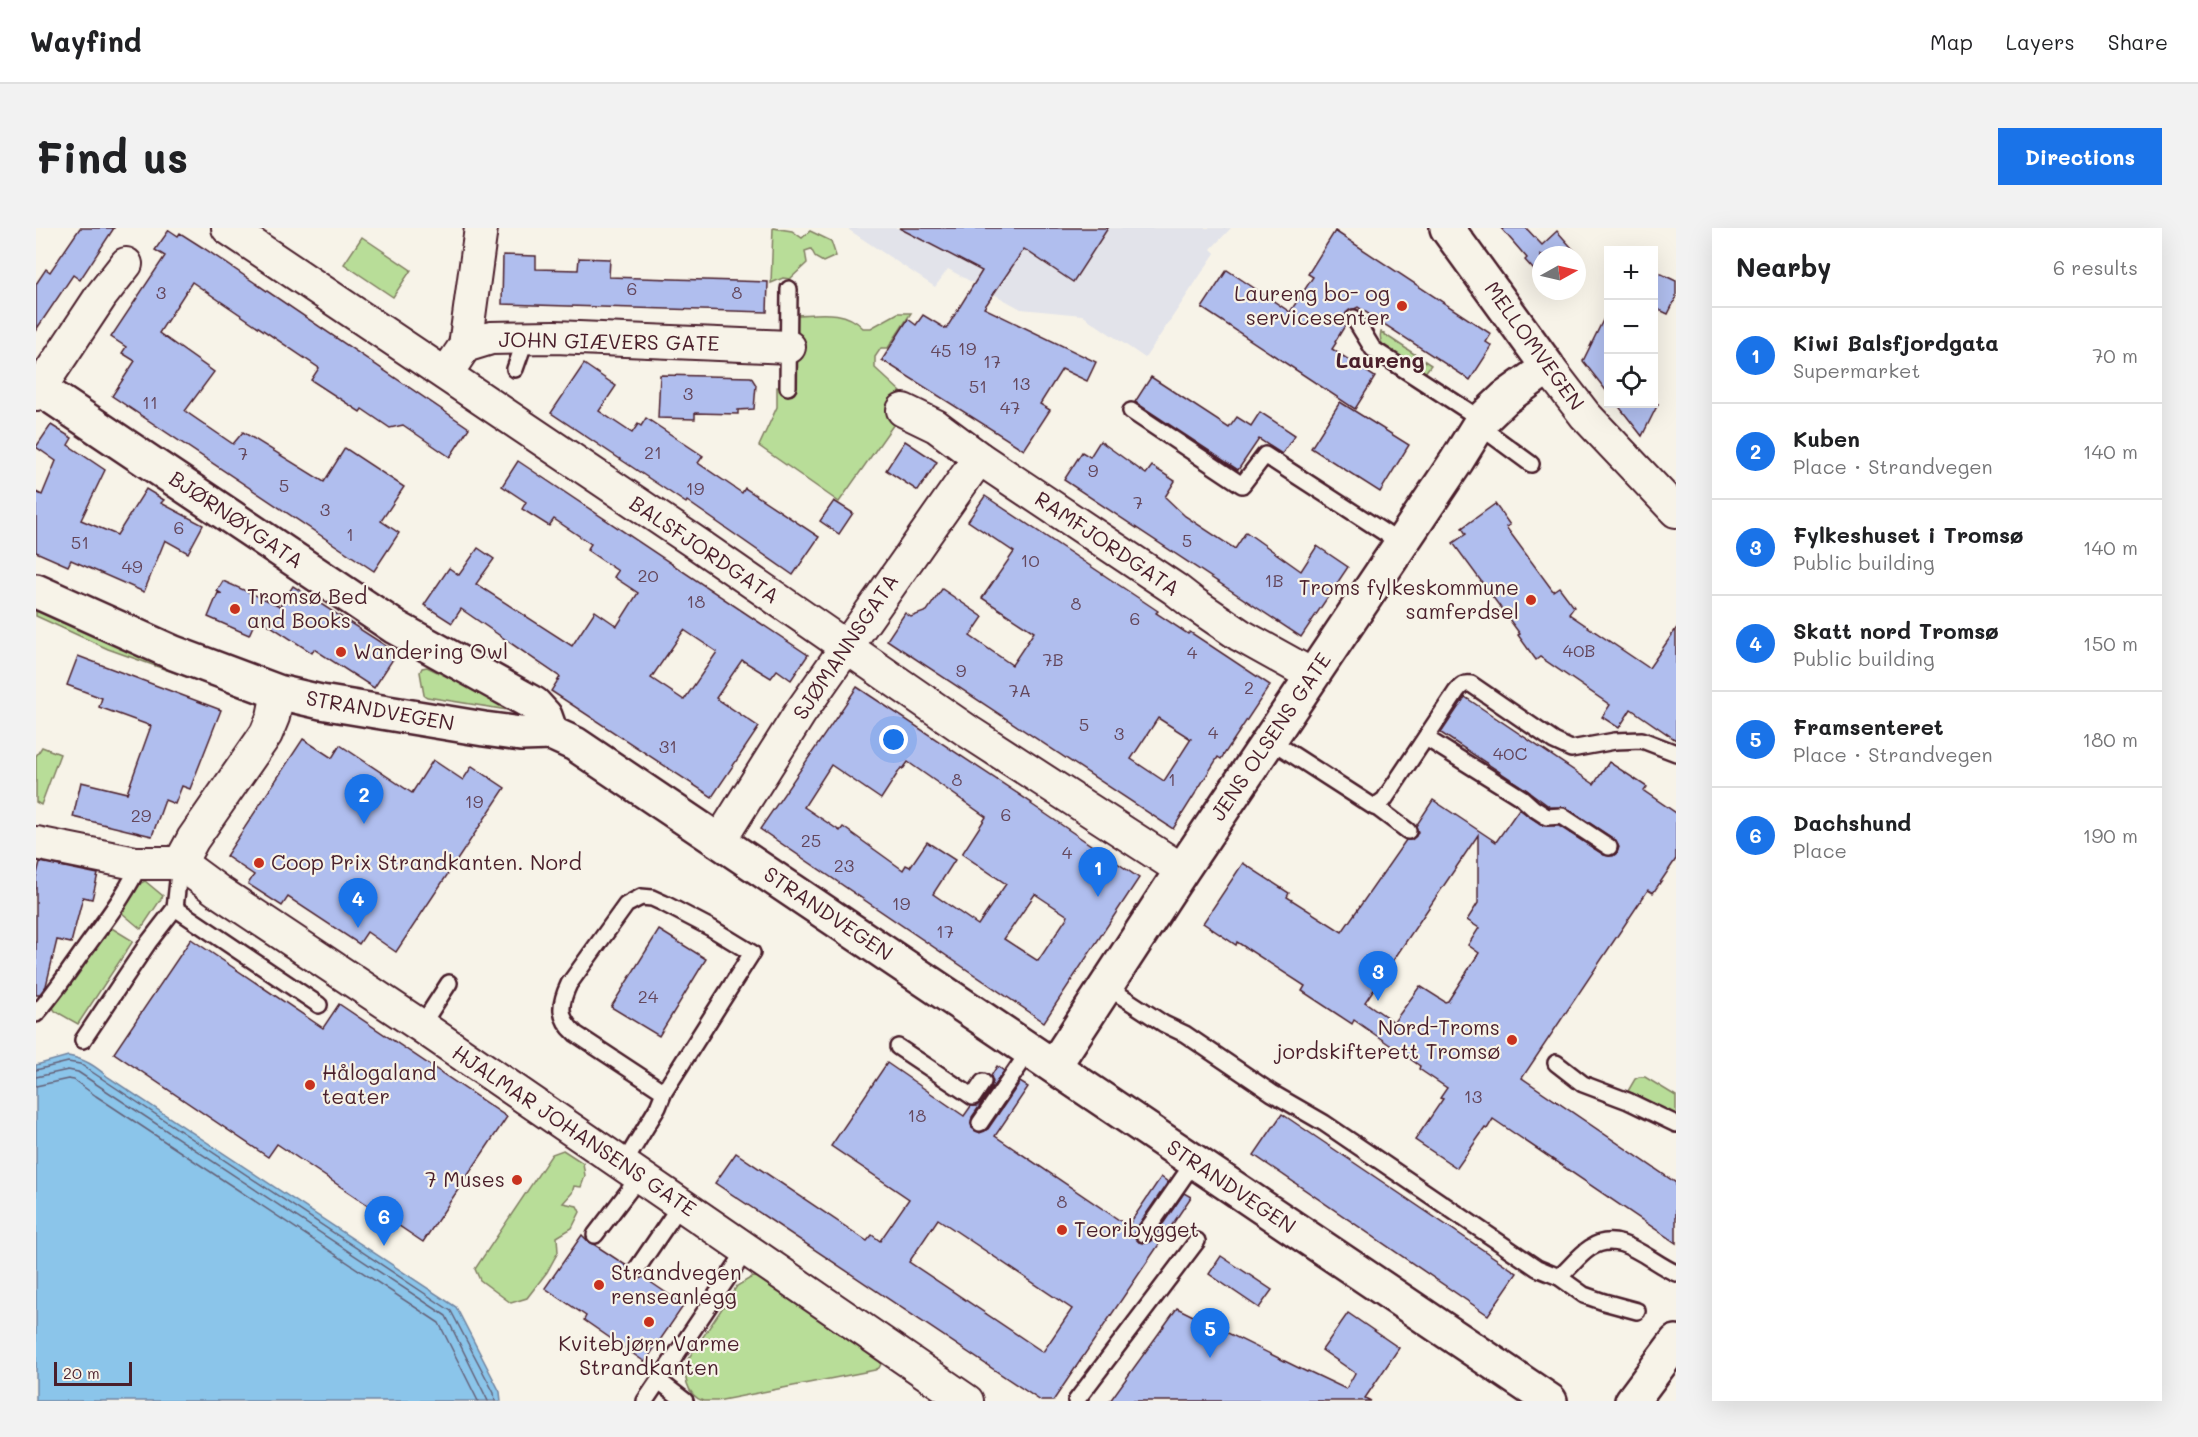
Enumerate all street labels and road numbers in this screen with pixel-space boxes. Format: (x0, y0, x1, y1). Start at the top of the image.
street label: MELLOMVEGEN (1479, 275, 1591, 415)
street label: JOHN GIÆVERS GATE (498, 325, 720, 356)
street label: BJØRNØYGATA (165, 464, 309, 574)
street label: RAMFJORDGATA (1030, 484, 1185, 601)
street label: BALSFJORDGATA (625, 489, 785, 609)
street label: SJØMANNSGATA (786, 568, 904, 724)
street label: JENS OLSENS GATE (1203, 647, 1336, 825)
street label: STRANDVEGEN (304, 683, 457, 736)
street label: STRANDVEGEN (759, 860, 899, 966)
street label: HJALMAR JOHANSENS GATE (448, 1038, 702, 1222)
street label: STRANDVEGEN (1162, 1133, 1302, 1239)

